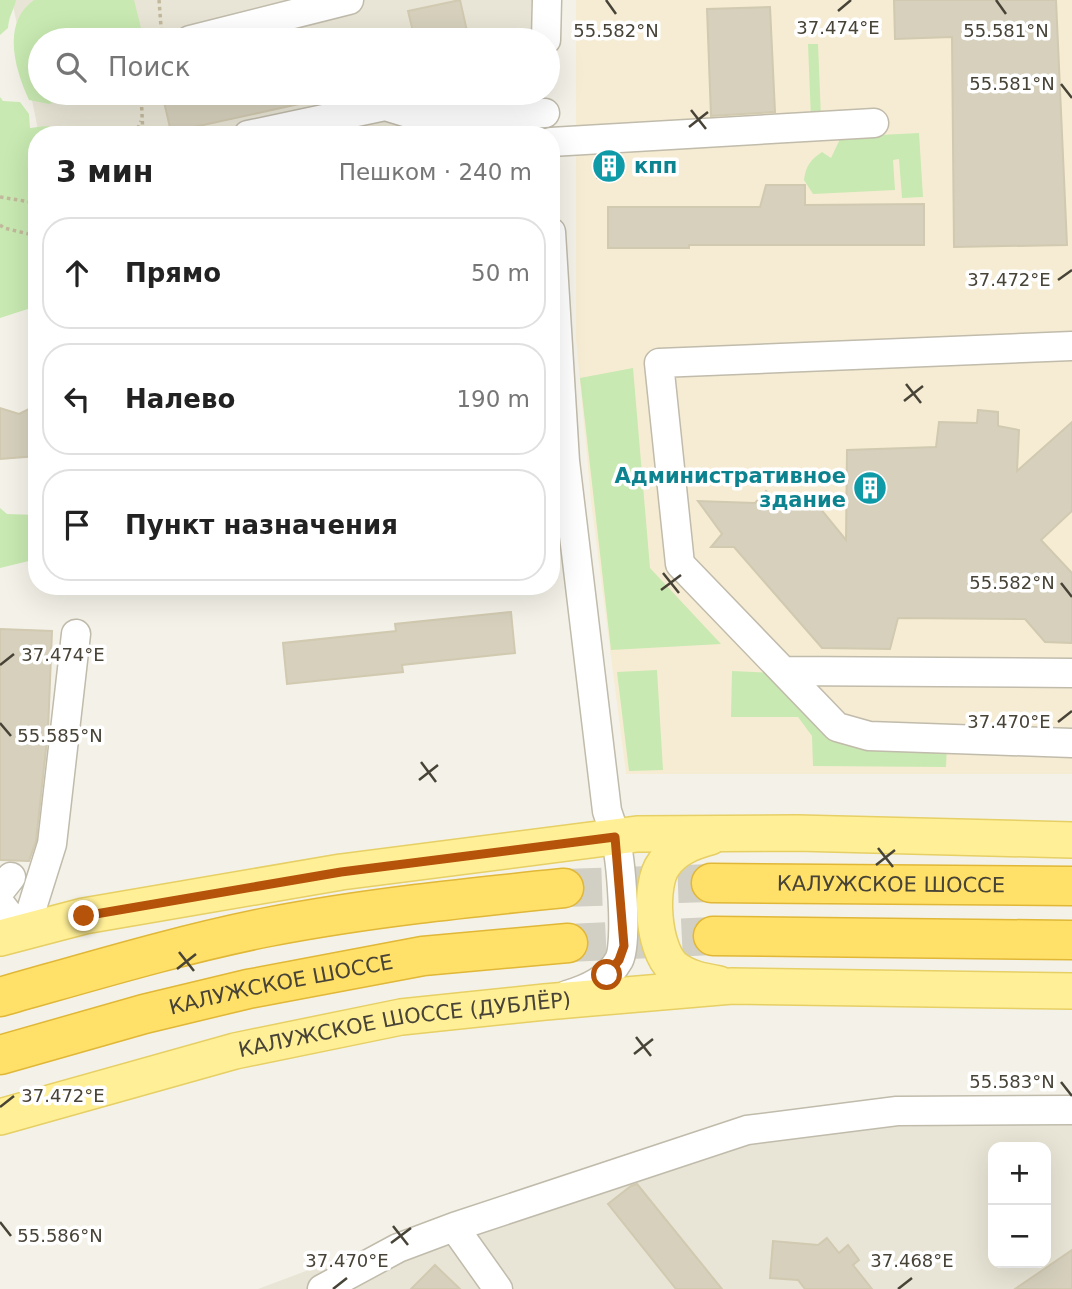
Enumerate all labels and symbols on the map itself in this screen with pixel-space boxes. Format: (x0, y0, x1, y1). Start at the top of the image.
text: 37.474°E (796, 17, 880, 38)
text: 55.582°N (573, 20, 659, 41)
text: 55.581°N (963, 20, 1049, 41)
text: 55.581°N (969, 73, 1055, 94)
building icon: кпп (590, 147, 628, 185)
place label: кпп (634, 154, 677, 178)
text: 37.472°E (967, 269, 1051, 290)
place label: Административное здание (615, 464, 846, 512)
building icon: Административное здание (851, 469, 889, 507)
text: 55.582°N (969, 572, 1055, 593)
text: 37.474°E (21, 644, 105, 665)
text: 37.470°E (967, 711, 1051, 732)
text: 55.585°N (17, 725, 103, 746)
street label: КАЛУЖСКОЕ ШОССЕ (777, 872, 1005, 897)
route end (68, 900, 99, 931)
street label: КАЛУЖСКОЕ ШОССЕ (167, 950, 395, 1020)
route start (591, 959, 622, 990)
street label: КАЛУЖСКОЕ ШОССЕ (ДУБЛЁР) (236, 988, 572, 1062)
text: 55.583°N (969, 1071, 1055, 1092)
text: 37.472°E (21, 1085, 105, 1106)
text: 55.586°N (17, 1225, 103, 1246)
text: 37.470°E (305, 1250, 389, 1271)
text: 37.468°E (870, 1250, 954, 1271)

